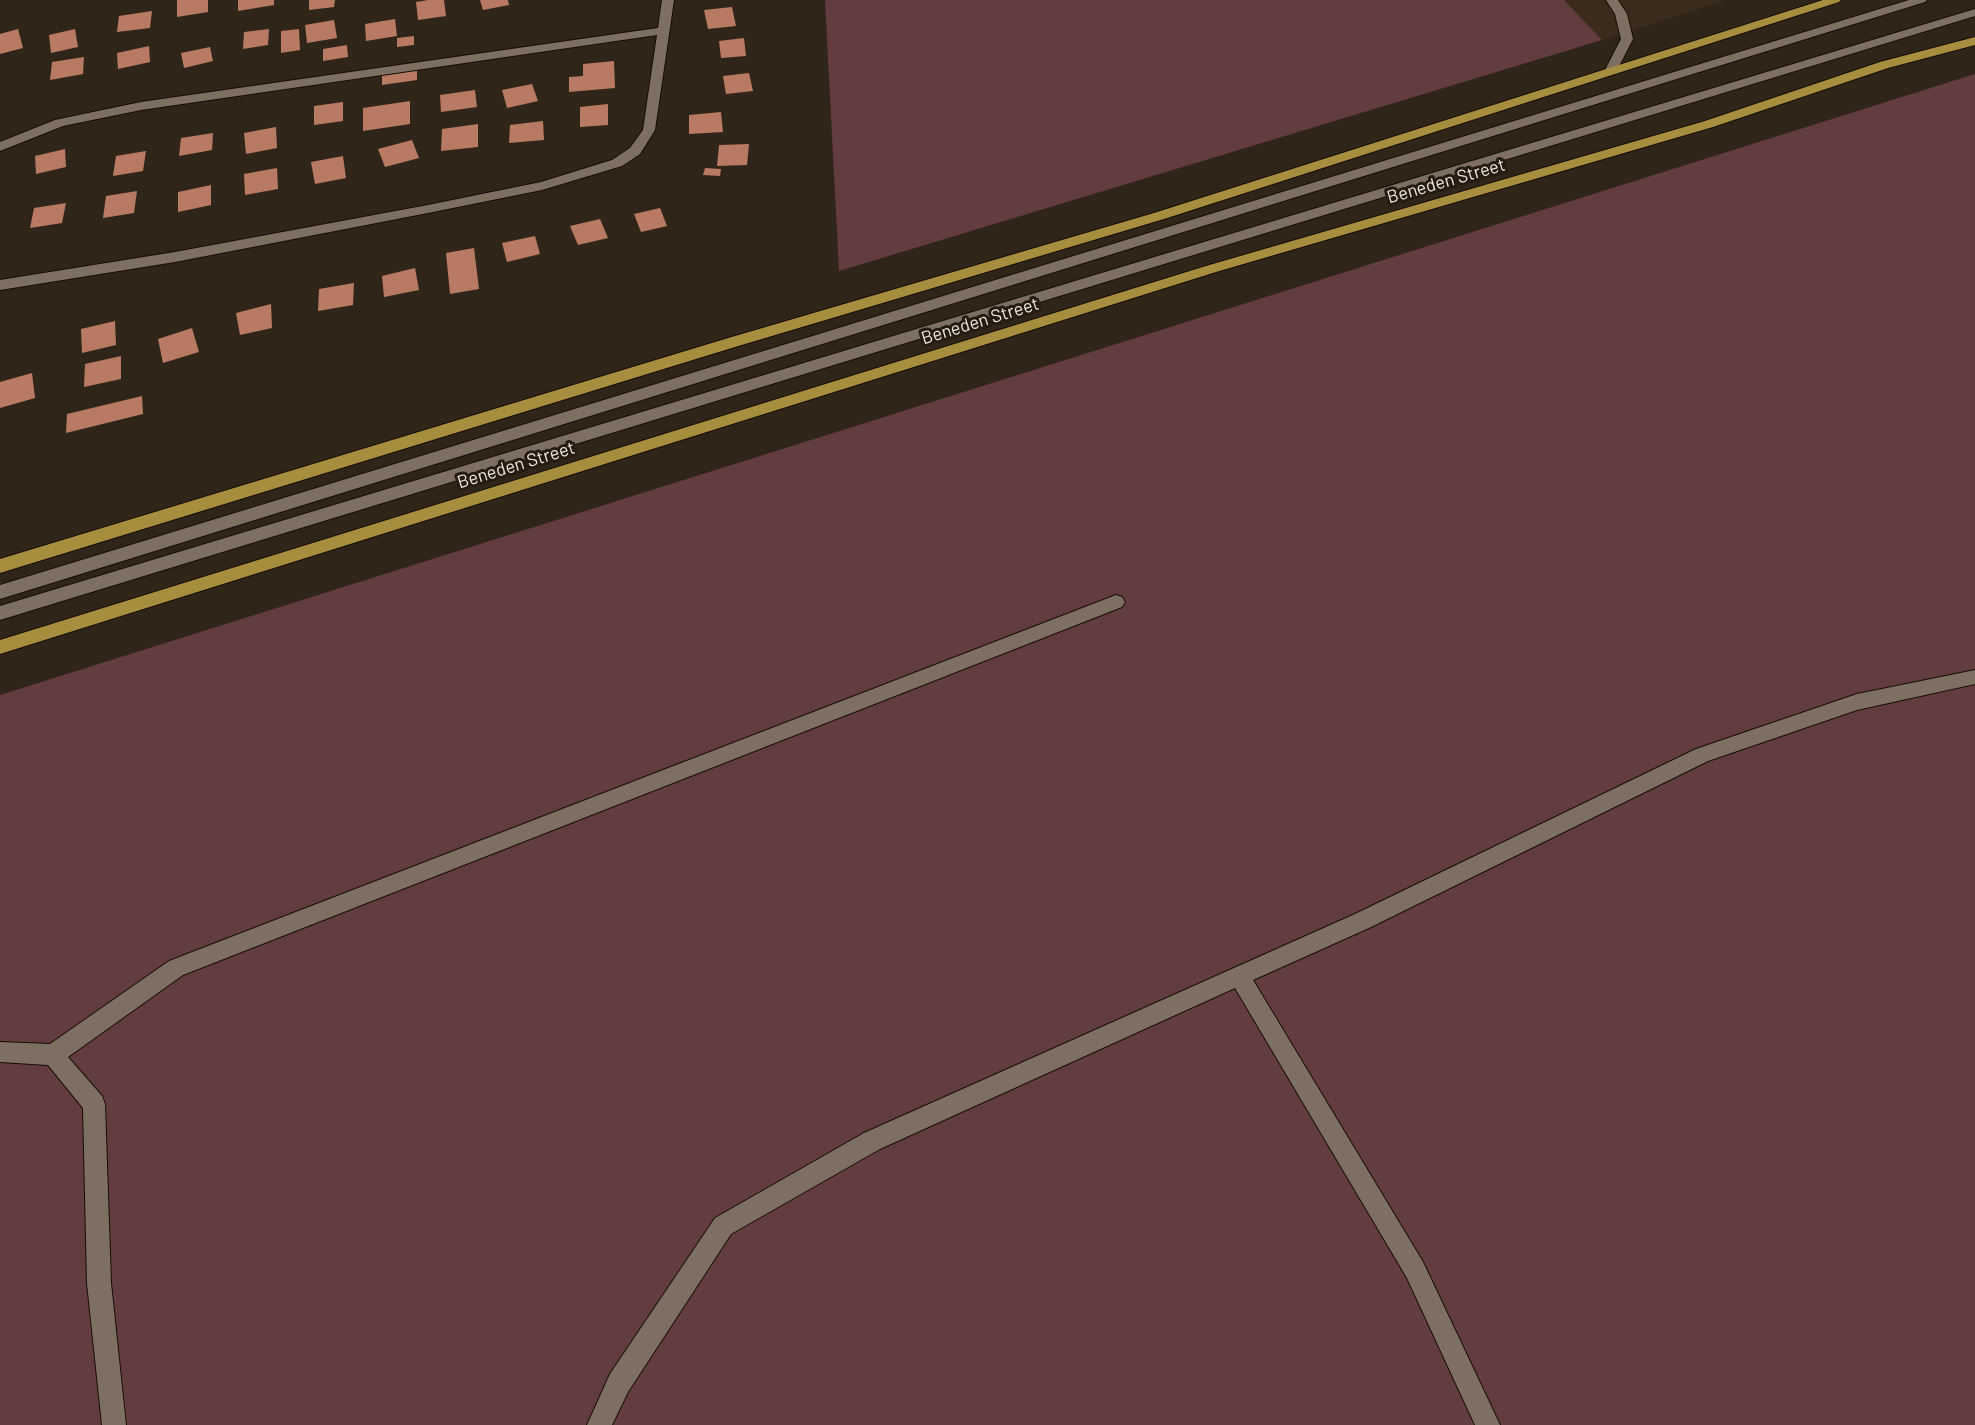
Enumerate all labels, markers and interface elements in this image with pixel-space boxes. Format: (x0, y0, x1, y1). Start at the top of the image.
street label: Beneden Street (1384, 154, 1508, 208)
street label: Beneden Street (919, 293, 1041, 349)
street label: Beneden Street (455, 437, 577, 493)

